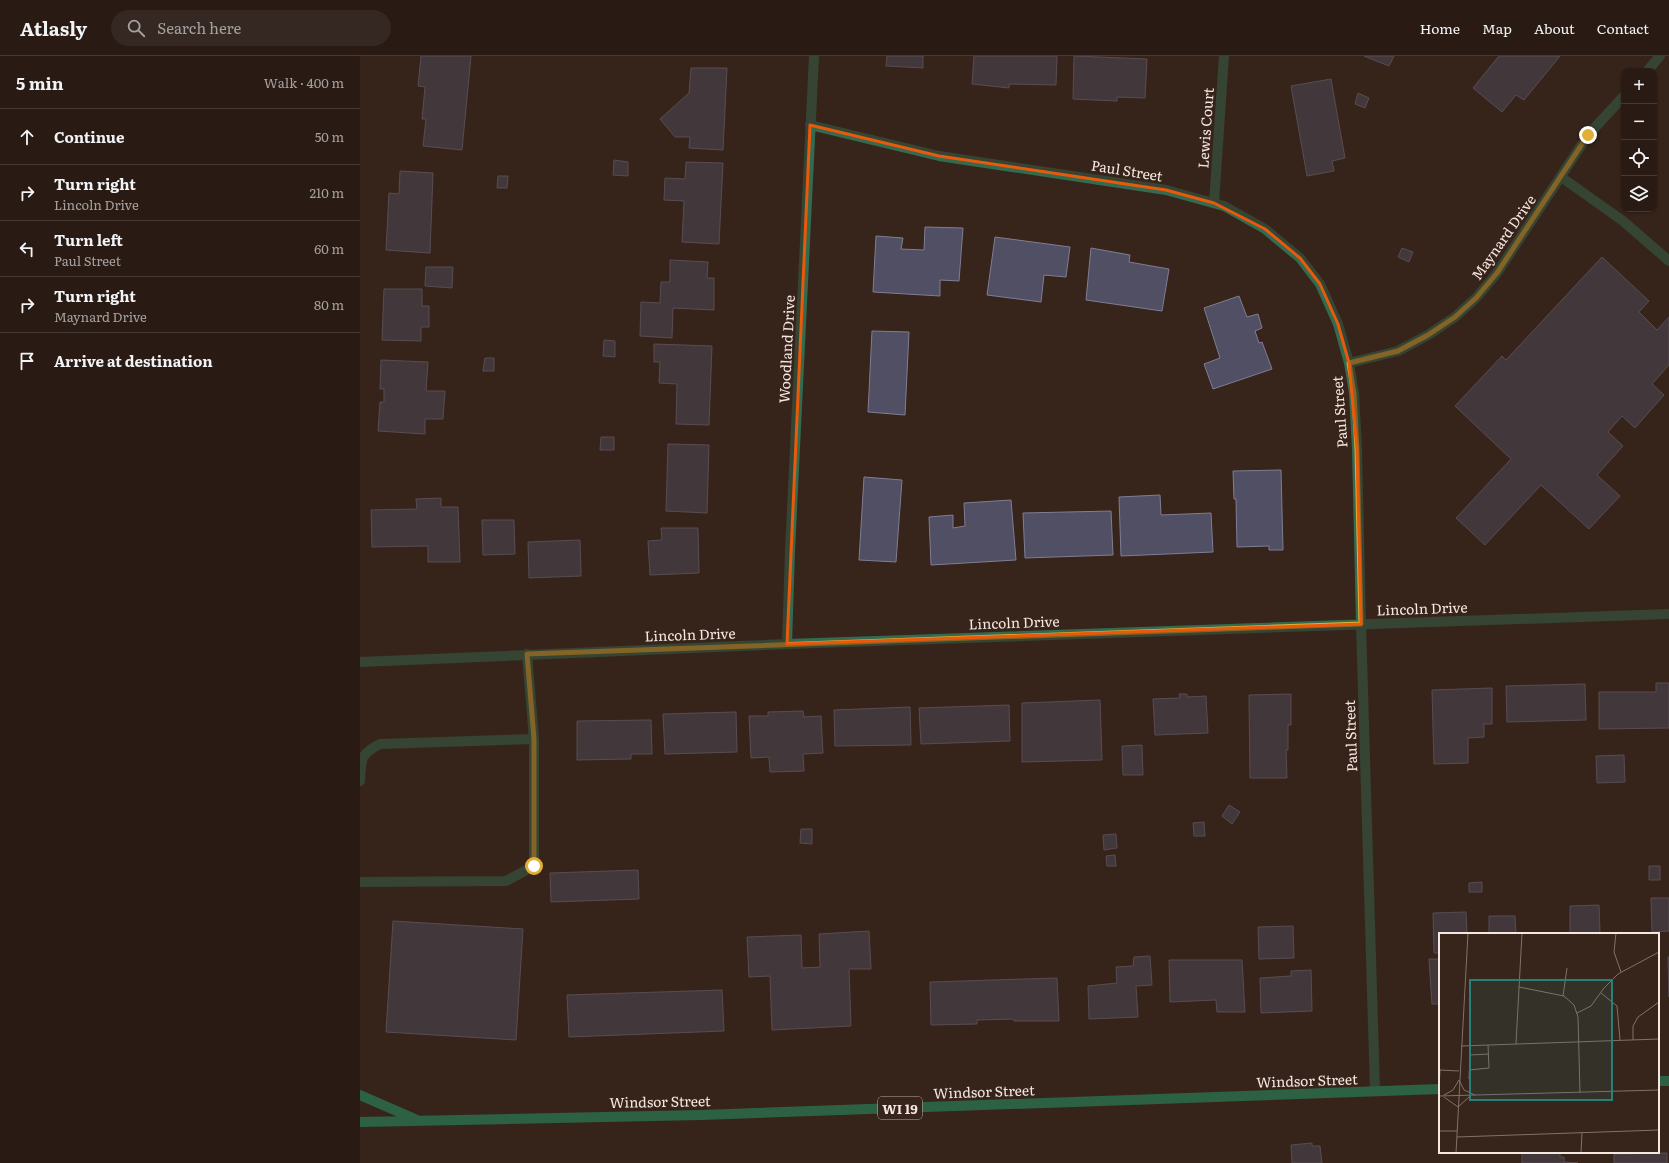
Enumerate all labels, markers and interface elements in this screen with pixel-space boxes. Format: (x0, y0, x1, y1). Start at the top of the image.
search box (111, 10, 391, 46)
text: Atlasly (20, 14, 87, 42)
text: Search here (157, 16, 241, 39)
icon: search (125, 17, 147, 39)
text: Home (1420, 18, 1460, 38)
text: Map (1482, 18, 1512, 38)
text: About (1534, 18, 1575, 38)
text: Contact (1597, 18, 1649, 38)
map controls (1621, 68, 1657, 212)
button: + (1621, 68, 1657, 104)
text: 5 min (16, 70, 64, 95)
text: Walk · 400 m (264, 73, 344, 92)
street label: Lewis Court (1192, 87, 1218, 169)
button: − (1621, 104, 1657, 140)
text: Continue (54, 125, 124, 148)
icon: ahead (16, 126, 38, 148)
route end (1579, 126, 1597, 144)
text: 50 m (315, 127, 344, 146)
button: locate (1621, 140, 1657, 176)
street label: Paul Street (1090, 154, 1164, 186)
text: Turn right (54, 172, 136, 195)
button: layers (1621, 176, 1657, 212)
icon: right (16, 182, 38, 204)
text: 210 m (309, 183, 344, 202)
street label: Maynard Drive (1466, 190, 1540, 284)
text: Lincoln Drive (54, 195, 139, 214)
text: Turn left (54, 228, 123, 251)
icon: left (16, 238, 38, 260)
text: 60 m (314, 239, 344, 258)
text: Paul Street (54, 251, 121, 270)
text: Turn right (54, 284, 136, 307)
icon: right (16, 294, 38, 316)
street label: Woodland Drive (773, 294, 799, 404)
text: 80 m (314, 295, 344, 314)
text: Maynard Drive (54, 307, 147, 326)
text: Arrive at destination (54, 349, 213, 372)
icon: arrive (16, 350, 38, 372)
street label: Paul Street (1326, 375, 1351, 449)
street label: Lincoln Drive (1376, 596, 1468, 620)
street label: Lincoln Drive (968, 610, 1060, 634)
street label: Lincoln Drive (644, 622, 736, 646)
street label: Paul Street (1339, 699, 1361, 772)
route start (525, 857, 543, 875)
inset map (1439, 933, 1659, 1153)
street label: Windsor Street (1256, 1068, 1358, 1092)
street label: Windsor Street (933, 1079, 1035, 1103)
street label: Windsor Street (609, 1090, 711, 1112)
road number: WI 19 (878, 1097, 922, 1119)

